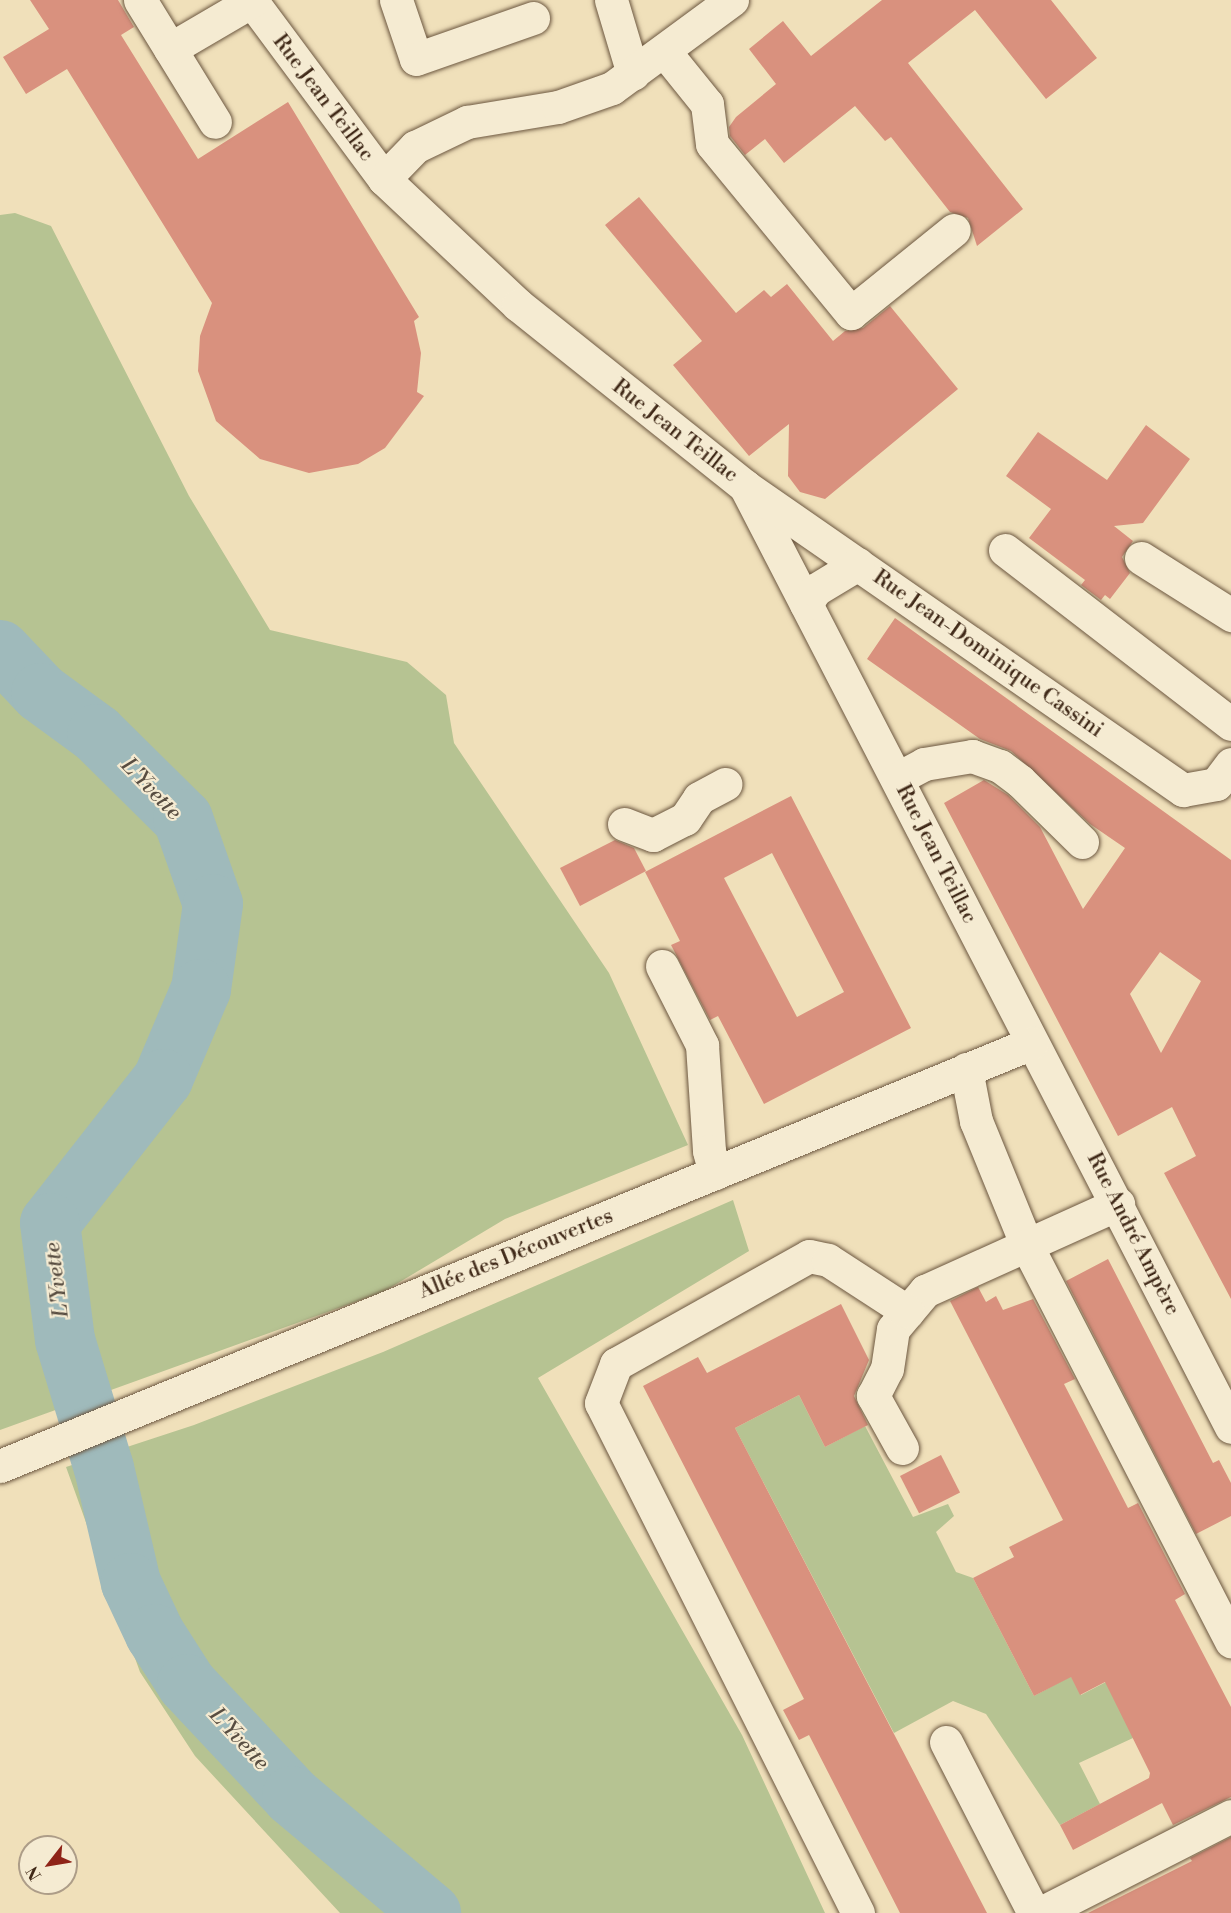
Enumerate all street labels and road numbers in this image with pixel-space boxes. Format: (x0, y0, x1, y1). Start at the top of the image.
street label: Rue Jean Teillac (267, 30, 379, 166)
street label: Rue Jean Teillac (607, 374, 743, 488)
street label: Rue Jean-Dominique Cassini (868, 565, 1108, 743)
street label: Rue Jean Teillac (890, 780, 982, 928)
street label: Rue André Ampère (1081, 1149, 1185, 1319)
street label: Allée des Découvertes (415, 1204, 617, 1304)

